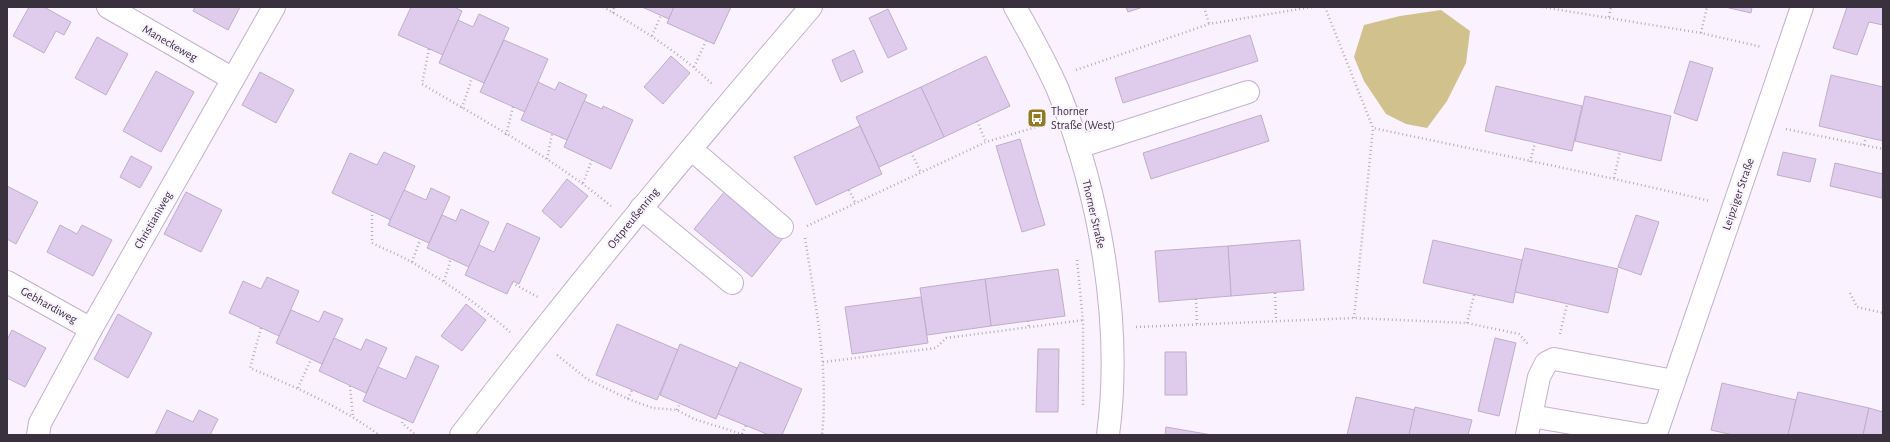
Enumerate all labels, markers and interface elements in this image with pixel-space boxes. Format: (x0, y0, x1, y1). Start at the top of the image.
street label: Maneckeweg (141, 23, 200, 64)
place label: Thorner Straße (West) (1051, 105, 1115, 131)
bus stop icon: Thorner Straße (West) (1026, 107, 1048, 129)
street label: Leipziger Straße (1720, 156, 1756, 232)
street label: Thorner Straße (1080, 178, 1108, 250)
street label: Ostpreußenring (605, 185, 661, 251)
street label: Christianiweg (132, 189, 174, 251)
street label: Gebhardiweg (19, 285, 79, 325)

